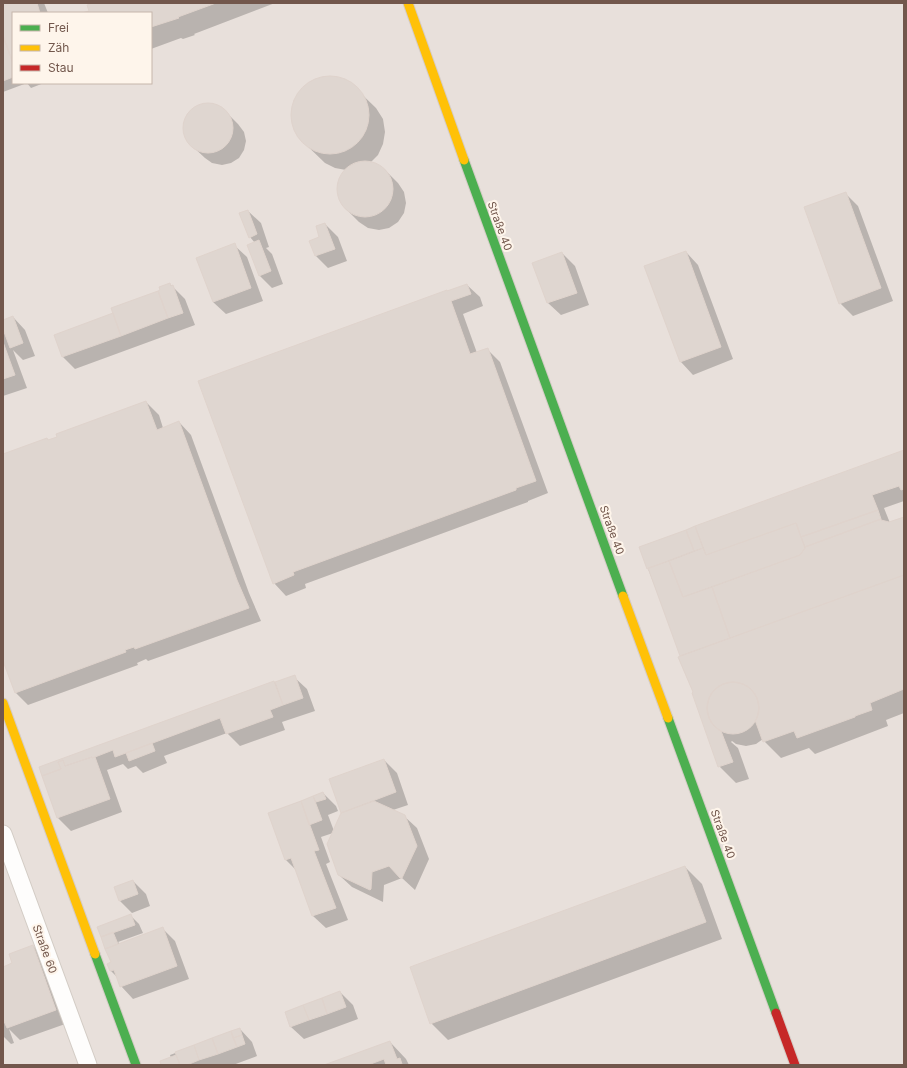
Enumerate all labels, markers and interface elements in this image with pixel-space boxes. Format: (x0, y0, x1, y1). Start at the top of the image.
legend (12, 12, 152, 84)
text: Frei (48, 20, 69, 35)
text: Zäh (48, 40, 69, 55)
text: Stau (48, 60, 74, 75)
street label: Straße 40 (485, 199, 515, 253)
street label: Straße 40 (597, 503, 627, 557)
street label: Straße 40 (708, 807, 738, 861)
street label: Straße 60 (30, 923, 60, 975)

